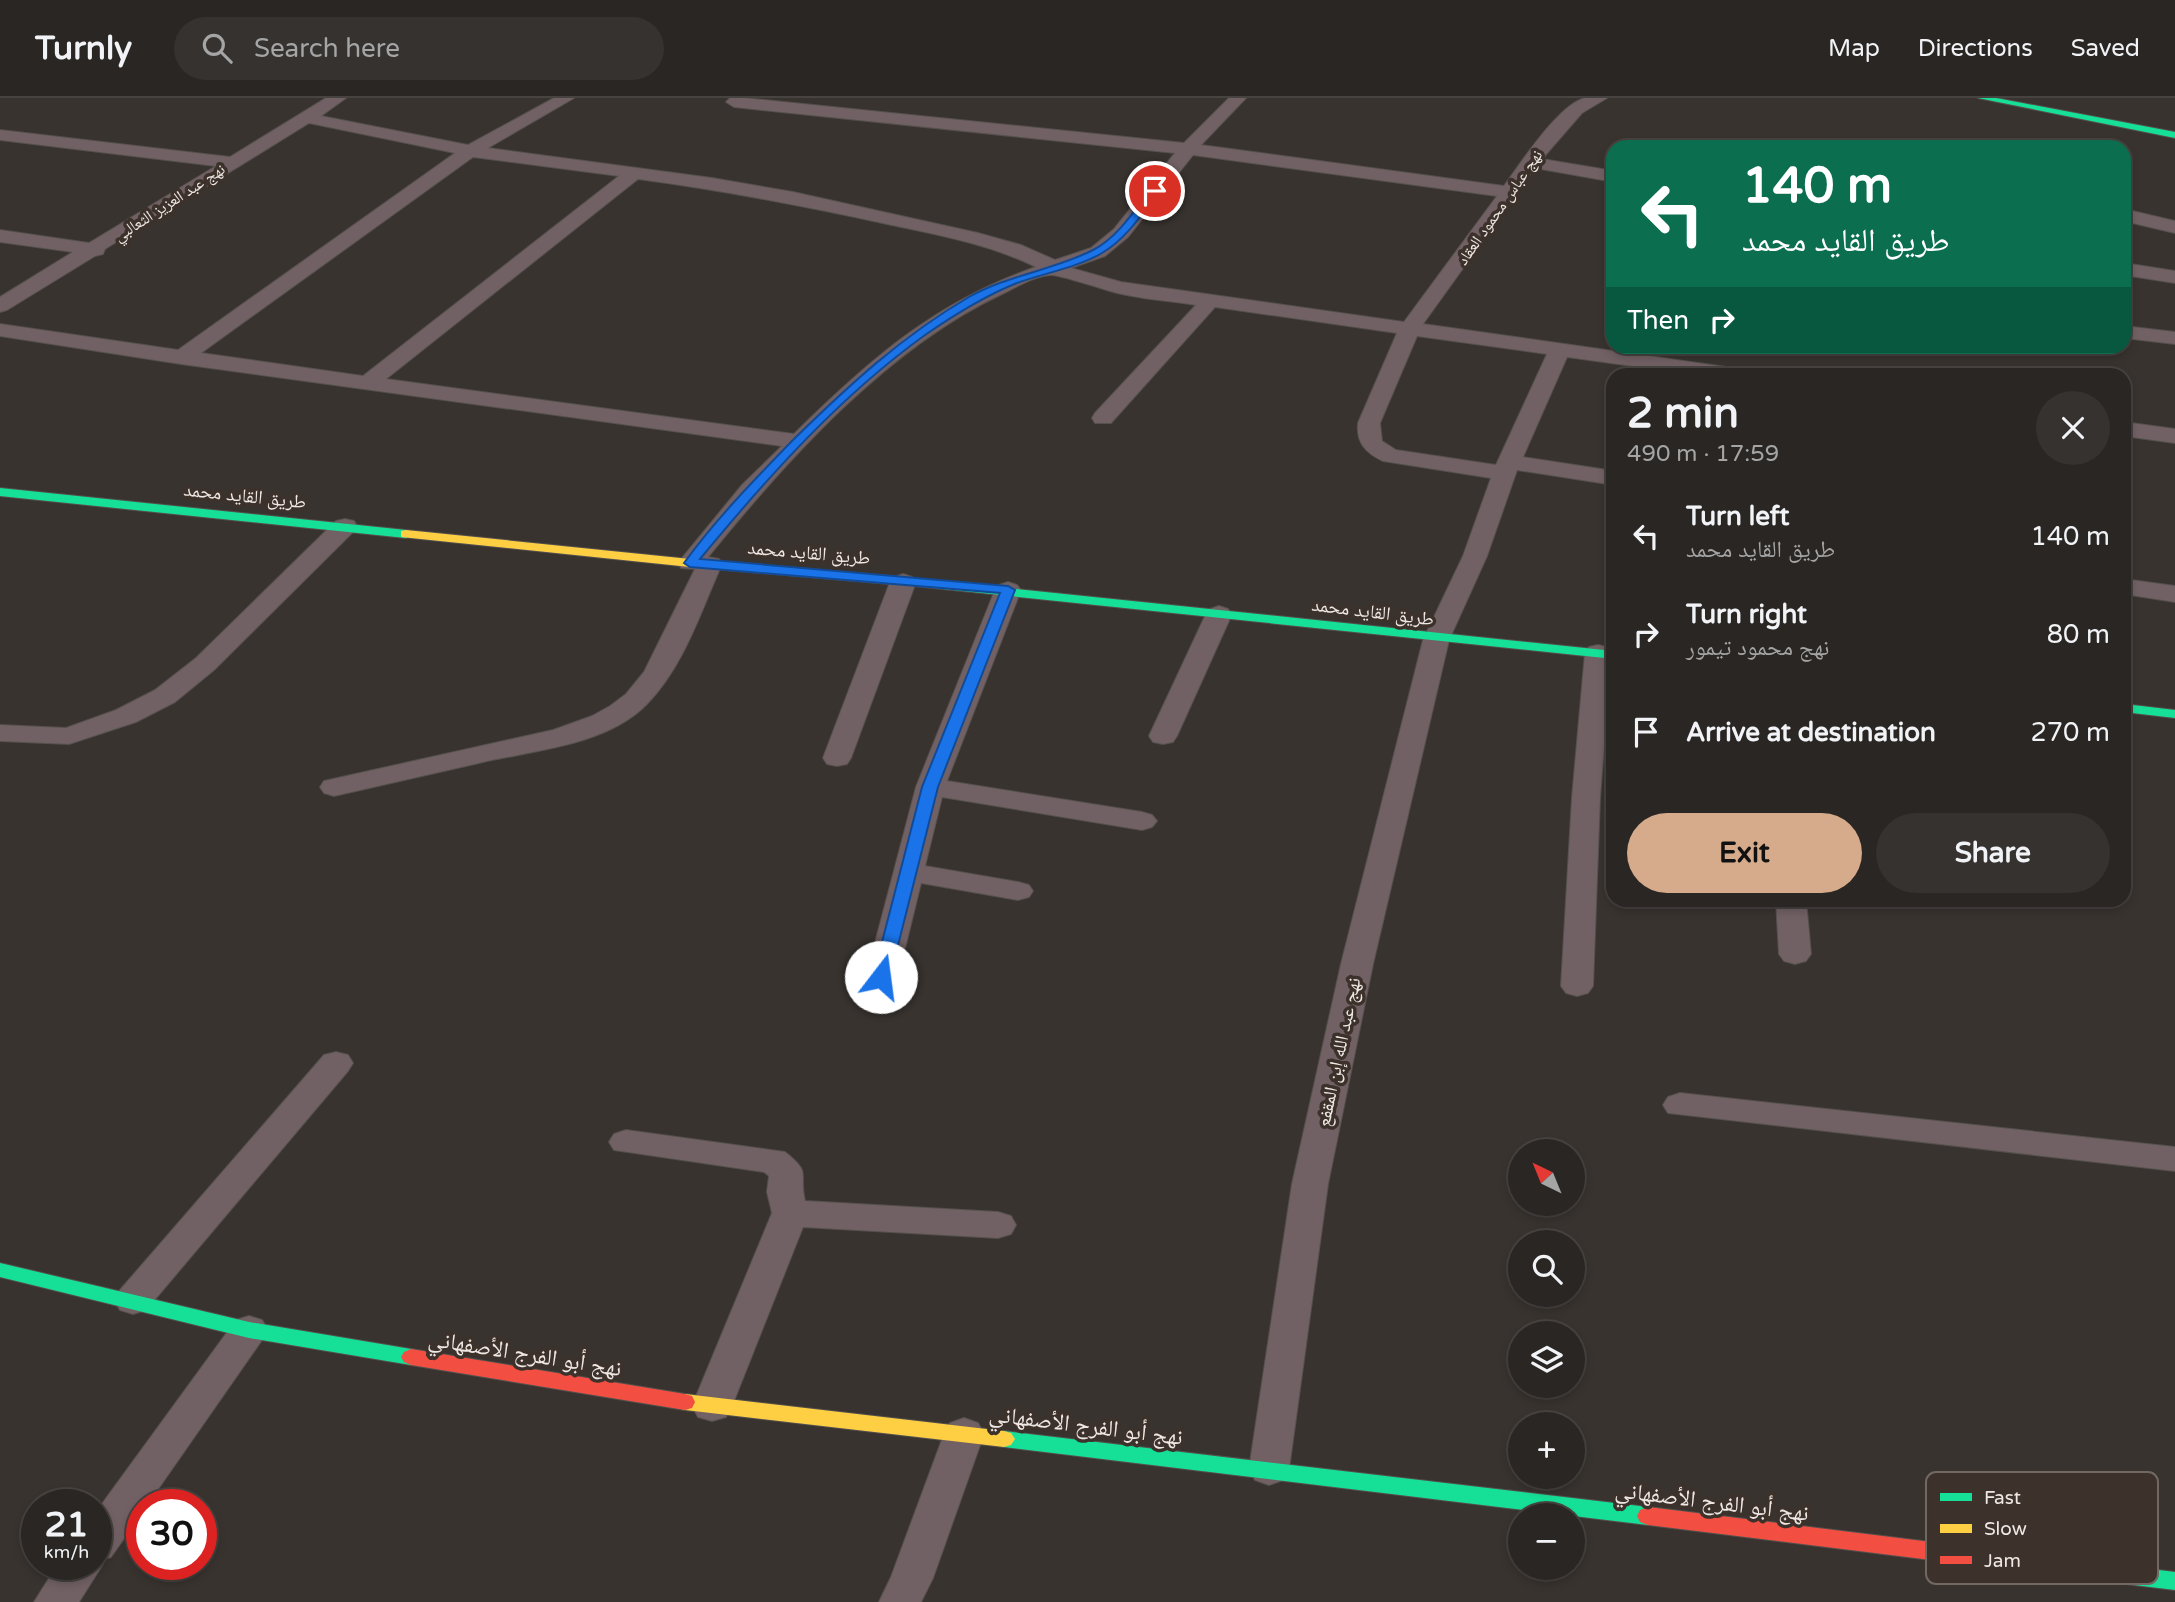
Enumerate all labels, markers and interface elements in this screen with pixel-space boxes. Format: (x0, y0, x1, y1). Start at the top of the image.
search box (174, 17, 664, 80)
text: Turnly (35, 29, 132, 68)
icon: search (198, 29, 236, 67)
text: Search here (254, 33, 400, 64)
text: Map (1828, 34, 1880, 63)
text: Directions (1918, 34, 2033, 63)
text: Saved (2071, 34, 2140, 63)
street label: نهج عباس محمود العقاد (1453, 146, 1547, 269)
text: 140 m (1742, 157, 1892, 216)
street label: نهج عبد العزيز الثعالبي (110, 159, 230, 248)
pin (1125, 161, 1185, 221)
icon: left (1627, 168, 1718, 259)
icon: arrive (1136, 172, 1174, 210)
text: طريق القايد محمد (1742, 222, 1950, 260)
icon: right (1703, 301, 1741, 339)
text: Then (1627, 305, 1689, 336)
text: 2 min (1627, 388, 1739, 439)
button: close (2036, 391, 2110, 465)
text: 490 m · 17:59 (1627, 440, 1779, 468)
street label: طريق القايد محمد (182, 479, 307, 513)
text: Turn left (1686, 501, 1789, 532)
icon: left (1627, 517, 1665, 555)
text: 140 m (2030, 521, 2110, 552)
text: طريق القايد محمد (1686, 536, 1835, 564)
street label: طريق القايد محمد (747, 537, 871, 569)
street label: طريق القايد محمد (1310, 594, 1435, 630)
text: Turn right (1686, 599, 1807, 630)
icon: right (1627, 615, 1665, 653)
text: 80 m (2047, 619, 2110, 650)
text: نهج محمود تيمور (1686, 634, 1829, 662)
icon: arrive (1627, 713, 1665, 751)
text: Arrive at destination (1686, 717, 1936, 748)
text: 270 m (2030, 717, 2110, 748)
button: Exit (1627, 813, 1862, 893)
button: Share (1876, 813, 2110, 893)
position arrow (844, 940, 918, 1014)
street label: نهج عبد الله إبن المقفع (1312, 976, 1367, 1129)
north arrow (1508, 1139, 1586, 1216)
map controls (1508, 1139, 1585, 1580)
button: search (1508, 1230, 1585, 1307)
button: layers (1508, 1321, 1585, 1398)
street label: نهج أبو الفرج الأصفهاني (426, 1324, 624, 1387)
street label: نهج أبو الفرج الأصفهاني (987, 1400, 1185, 1456)
button: + (1508, 1412, 1585, 1489)
legend (1926, 1472, 2158, 1584)
street label: نهج أبو الفرج الأصفهاني (1613, 1476, 1811, 1532)
text: Fast (1984, 1487, 2021, 1509)
speed limit sign: 30 (126, 1489, 217, 1580)
button: − (1508, 1503, 1585, 1580)
text: 21 (45, 1504, 88, 1546)
text: Slow (1984, 1518, 2027, 1540)
text: km/h (44, 1541, 89, 1563)
text: Jam (1984, 1550, 2021, 1572)

